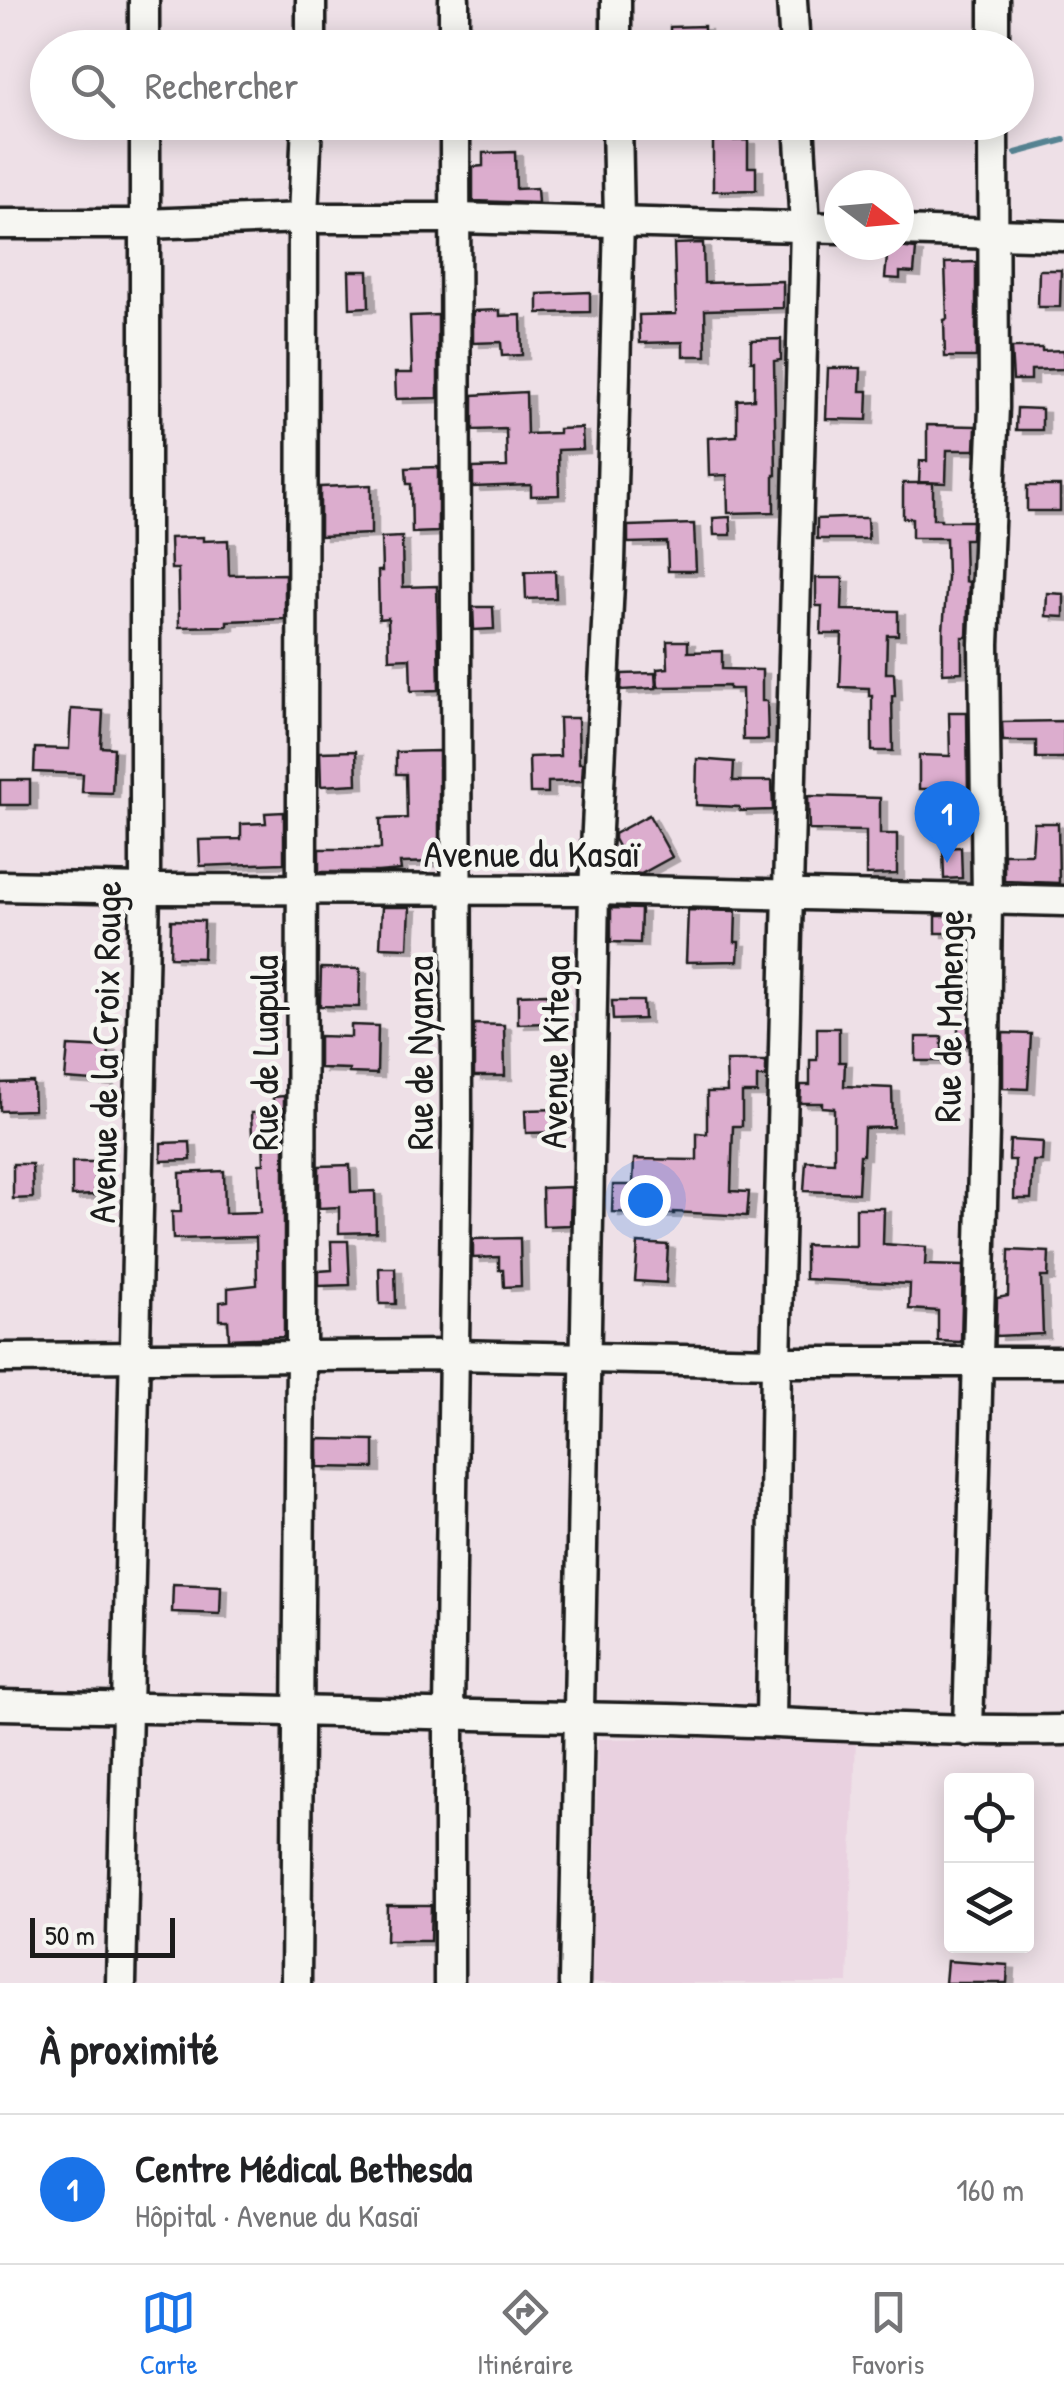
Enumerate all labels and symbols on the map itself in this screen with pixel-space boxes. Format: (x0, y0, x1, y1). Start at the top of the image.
north arrow (824, 170, 914, 260)
pin: 1 (914, 780, 980, 863)
street label: Avenue du Kasaï (424, 827, 642, 879)
street label: Avenue de la Croix Rouge (75, 880, 133, 1224)
street label: Rue de Mahenge (920, 909, 976, 1123)
street label: Rue de Luapula (238, 955, 290, 1151)
street label: Avenue Kitega (526, 955, 582, 1149)
street label: Rue de Nyanza (393, 956, 445, 1150)
your location (620, 1175, 671, 1226)
scale bar (30, 1913, 175, 1958)

